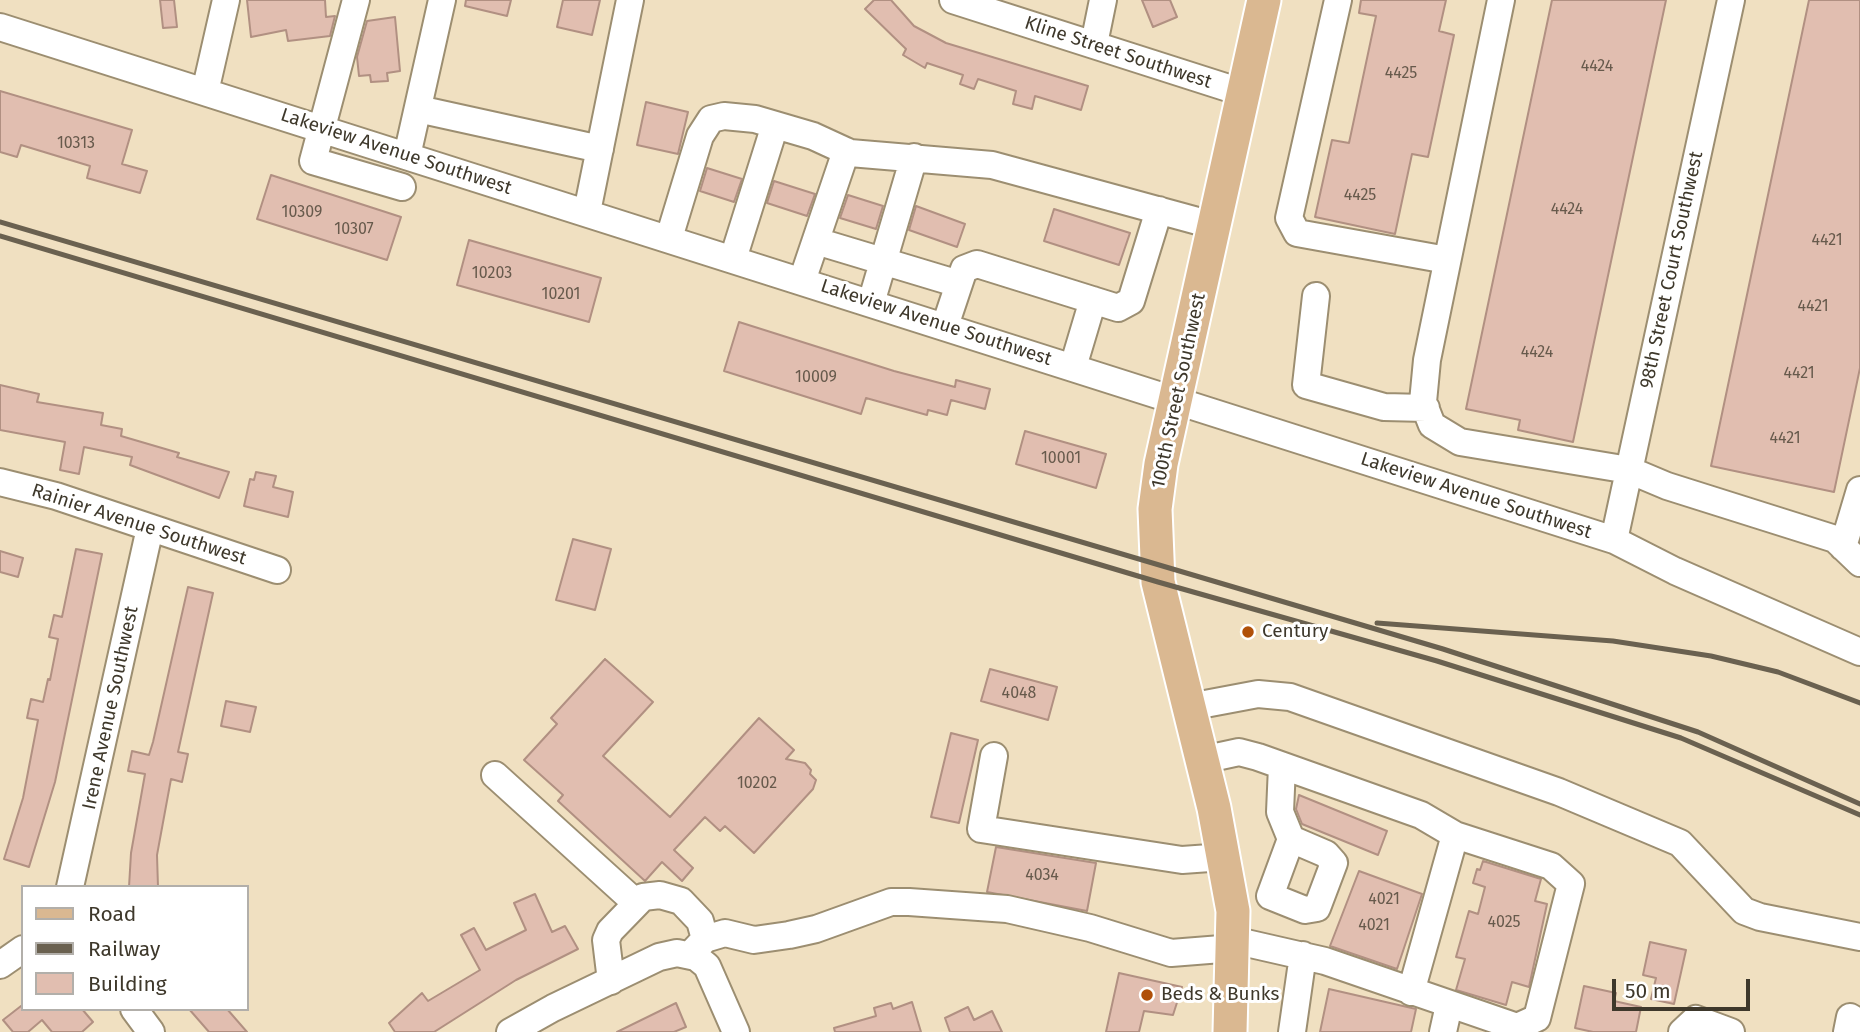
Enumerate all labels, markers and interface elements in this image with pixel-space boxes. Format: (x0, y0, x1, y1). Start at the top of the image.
street label: Kline Street Southwest (1022, 12, 1214, 94)
house number: 4424 (1581, 57, 1613, 77)
house number: 4425 (1385, 64, 1417, 84)
street label: Lakeview Avenue Southwest (278, 104, 514, 200)
house number: 10313 (57, 134, 95, 154)
street label: 98th Street Court Southwest (1636, 149, 1708, 391)
house number: 4425 (1344, 186, 1376, 206)
house number: 4424 (1551, 200, 1583, 220)
house number: 10309 (282, 203, 322, 223)
house number: 10307 (334, 220, 374, 240)
house number: 4421 (1811, 231, 1843, 251)
house number: 10203 (472, 264, 512, 284)
street label: Lakeview Avenue Southwest (818, 275, 1054, 371)
house number: 10201 (541, 285, 581, 305)
street label: 100th Street Southwest (1147, 291, 1211, 491)
house number: 4421 (1797, 297, 1829, 317)
house number: 4424 (1521, 343, 1553, 363)
house number: 4421 (1783, 364, 1815, 384)
house number: 10009 (795, 368, 837, 388)
house number: 4421 (1769, 429, 1801, 449)
street label: Lakeview Avenue Southwest (1358, 448, 1594, 544)
house number: 10001 (1041, 449, 1081, 469)
street label: Rainier Avenue Southwest (29, 479, 249, 571)
street label: Irene Avenue Southwest (78, 604, 144, 812)
place label: Century (1262, 621, 1328, 643)
marker: Century (1240, 624, 1256, 640)
house number: 4048 (1002, 684, 1036, 704)
house number: 10202 (737, 774, 777, 794)
house number: 4034 (1025, 866, 1059, 886)
legend (21, 885, 248, 1011)
house number: 4021 (1368, 890, 1400, 910)
text: Road (88, 901, 136, 927)
house number: 4025 (1487, 913, 1521, 933)
house number: 4021 (1358, 916, 1390, 936)
text: Railway (88, 936, 160, 962)
scale bar (1615, 965, 1753, 1009)
text: Building (88, 971, 167, 997)
text: 50 m (1625, 978, 1671, 1004)
place label: Beds & Bunks (1161, 984, 1279, 1006)
marker: Beds & Bunks (1139, 987, 1155, 1003)

